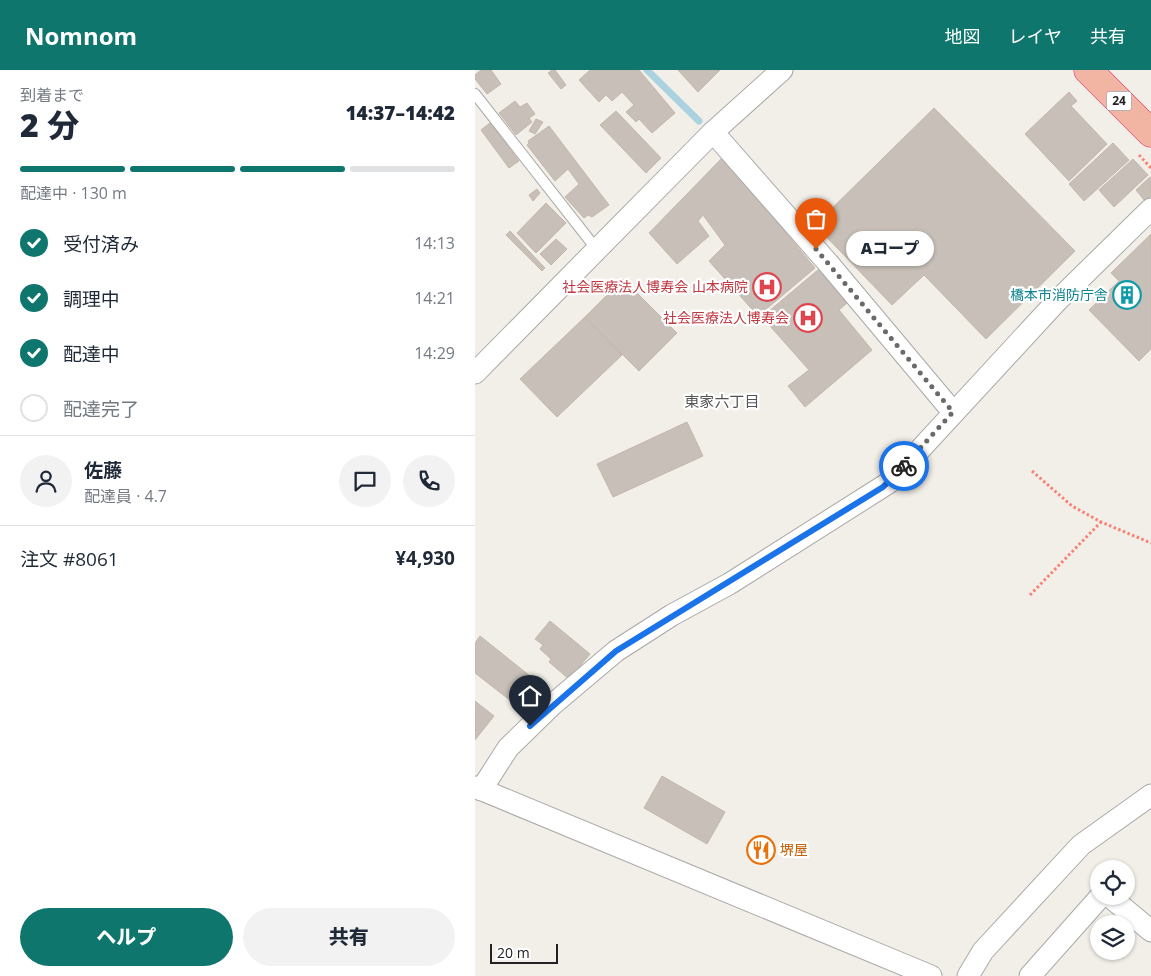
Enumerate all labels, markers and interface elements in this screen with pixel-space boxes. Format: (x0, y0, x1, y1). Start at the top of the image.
text: Nomnom (25, 19, 137, 52)
text: 地図 (945, 24, 981, 48)
text: レイヤ (1009, 24, 1062, 48)
text: 共有 (1090, 24, 1126, 48)
text: 到着まで (20, 84, 84, 106)
road number: 24 (1107, 92, 1131, 110)
text: 14:37–14:42 (345, 100, 455, 126)
text: 2 分 (20, 103, 79, 146)
text: 配達中 · 130 m (20, 182, 127, 204)
pin (795, 198, 837, 249)
icon: bag (802, 205, 830, 233)
icon: check (20, 229, 48, 257)
text: 受付済み (63, 231, 139, 257)
text: 14:13 (414, 232, 455, 254)
callout: Aコープ (846, 232, 933, 266)
text: Aコープ (861, 237, 919, 259)
hospital icon: 社会医療法人博寿会 山本病院 (752, 272, 782, 302)
place label: 社会医療法人博寿会 山本病院 (562, 277, 748, 296)
building icon: 橋本市消防庁舎 (1112, 280, 1142, 310)
icon: check (20, 284, 48, 312)
place label: 橋本市消防庁舎 (1010, 285, 1108, 304)
text: 調理中 (63, 286, 120, 312)
text: 14:21 (414, 287, 455, 309)
hospital icon: 社会医療法人博寿会 (793, 303, 823, 333)
place label: 社会医療法人博寿会 (663, 308, 789, 327)
icon: check (20, 339, 48, 367)
text: 配達中 (63, 341, 120, 367)
text: 14:29 (414, 342, 455, 364)
district label: 東家六丁目 (684, 391, 760, 411)
text: 配達完了 (63, 396, 139, 422)
courier (879, 441, 929, 491)
icon: bike (890, 452, 918, 480)
button: person (20, 455, 72, 507)
button: chat (339, 455, 391, 507)
button: phone (403, 455, 455, 507)
text: 佐藤 (84, 457, 122, 483)
text: 配達員 · 4.7 (84, 485, 167, 507)
text: ¥4,930 (395, 545, 455, 571)
text: 注文 #8061 (20, 546, 119, 572)
pin (509, 675, 551, 726)
icon: home (516, 682, 544, 710)
restaurant icon: 堺屋 (746, 835, 776, 865)
place label: 堺屋 (780, 840, 808, 859)
map controls (1090, 860, 1135, 960)
button: locate (1090, 860, 1135, 905)
button: ヘルプ (20, 908, 233, 966)
button: 共有 (243, 908, 455, 966)
button: layers (1090, 915, 1135, 960)
scale bar (490, 941, 557, 964)
text: 20 m (497, 943, 530, 962)

